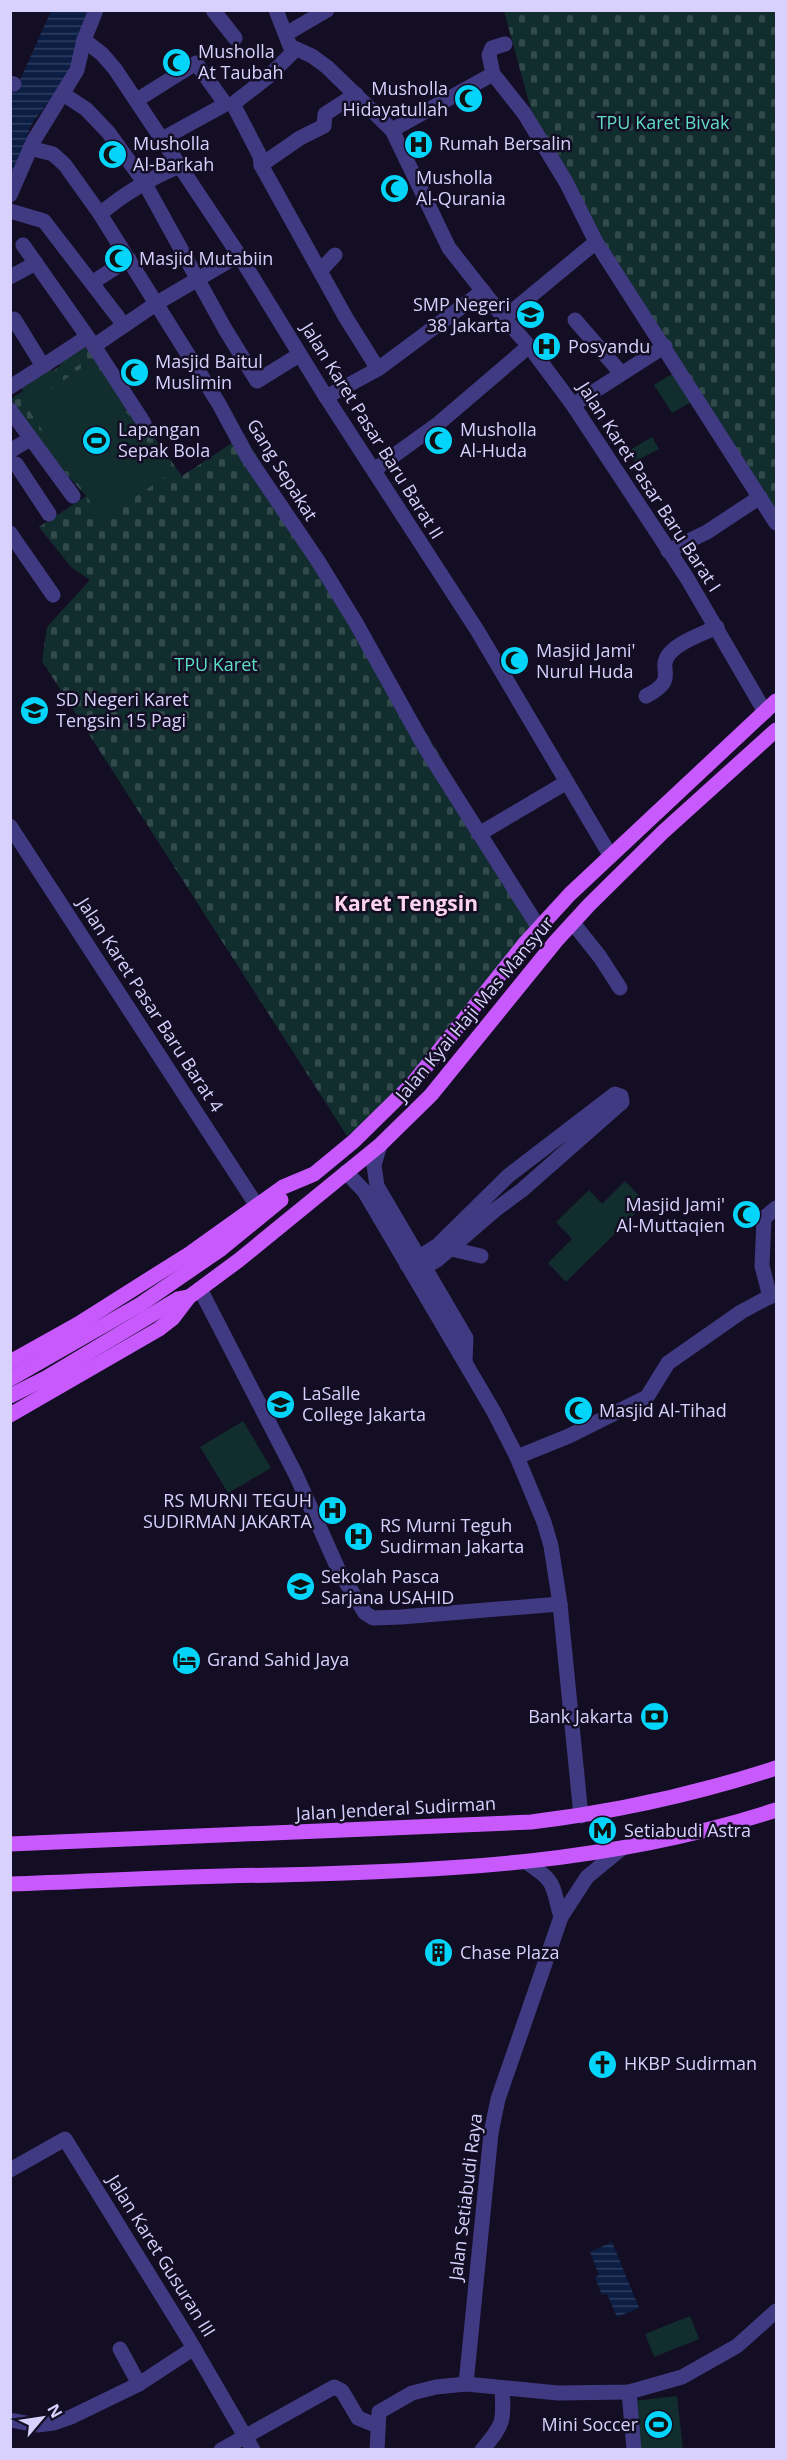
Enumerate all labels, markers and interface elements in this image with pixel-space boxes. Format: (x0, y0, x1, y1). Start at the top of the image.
place label: Musholla At Taubah (198, 39, 283, 84)
mosque icon: Musholla At Taubah (161, 46, 193, 78)
place label: Musholla Hidayatullah (343, 76, 448, 121)
mosque icon: Musholla Hidayatullah (453, 83, 485, 115)
park label: TPU Karet Bivak (597, 110, 730, 134)
hospital icon: Rumah Bersalin (402, 128, 434, 160)
place label: Musholla Al-Barkah (133, 131, 214, 176)
place label: Rumah Bersalin (439, 131, 571, 155)
mosque icon: Musholla Al-Barkah (96, 138, 128, 170)
place label: Musholla Al-Qurania (416, 165, 506, 210)
mosque icon: Musholla Al-Qurania (379, 172, 411, 204)
mosque icon: Masjid Mutabiin (102, 243, 134, 275)
place label: Masjid Mutabiin (139, 246, 273, 270)
place label: SMP Negeri 38 Jakarta (413, 292, 510, 337)
school or university icon: SMP Negeri 38 Jakarta (515, 299, 547, 331)
street label: Jalan Karet Pasar Baru Barat II (295, 316, 450, 543)
hospital icon: Posyandu (531, 331, 563, 363)
place label: Posyandu (568, 334, 650, 358)
place label: Masjid Baitul Muslimin (155, 349, 263, 394)
mosque icon: Masjid Baitul Muslimin (118, 356, 150, 388)
street label: Jalan Karet Pasar Baru Barat I (572, 375, 727, 596)
street label: Gang Sepakat (242, 414, 324, 525)
place label: Lapangan Sepak Bola (118, 417, 210, 462)
place label: Musholla Al-Huda (460, 417, 537, 462)
sports icon: Lapangan Sepak Bola (81, 424, 113, 456)
mosque icon: Musholla Al-Huda (423, 424, 455, 456)
place label: Masjid Jami' Nurul Huda (536, 638, 636, 683)
mosque icon: Masjid Jami' Nurul Huda (499, 645, 531, 677)
park label: TPU Karet (174, 652, 258, 676)
place label: SD Negeri Karet Tengsin 15 Pagi (56, 687, 189, 732)
school or university icon: SD Negeri Karet Tengsin 15 Pagi (19, 694, 51, 726)
district label: Karet Tengsin (334, 889, 478, 917)
street label: Jalan Karet Pasar Baru Barat 4 (71, 891, 229, 1116)
street label: Jalan Kyai Haji Mas Mansyur (389, 911, 559, 1107)
place label: Masjid Jami' Al-Muttaqien (617, 1192, 725, 1237)
mosque icon: Masjid Jami' Al-Muttaqien (730, 1199, 762, 1231)
place label: LaSalle College Jakarta (302, 1381, 426, 1426)
school or university icon: LaSalle College Jakarta (265, 1388, 297, 1420)
mosque icon: Masjid Al-Tihad (562, 1395, 594, 1427)
place label: Masjid Al-Tihad (599, 1398, 727, 1422)
place label: RS MURNI TEGUH SUDIRMAN JAKARTA (143, 1488, 313, 1533)
hospital icon: RS MURNI TEGUH SUDIRMAN JAKARTA (317, 1495, 349, 1527)
place label: RS Murni Teguh Sudirman Jakarta (380, 1513, 524, 1558)
hospital icon: RS Murni Teguh Sudirman Jakarta (343, 1520, 375, 1552)
place label: Sekolah Pasca Sarjana USAHID (321, 1564, 454, 1609)
school or university icon: Sekolah Pasca Sarjana USAHID (284, 1571, 316, 1603)
hotel icon: Grand Sahid Jaya (170, 1644, 202, 1676)
place label: Grand Sahid Jaya (207, 1647, 349, 1671)
bank icon: Bank Jakarta (638, 1701, 670, 1733)
place label: Bank Jakarta (528, 1704, 633, 1728)
street label: Jalan Jenderal Sudirman (293, 1791, 497, 1825)
metro station icon: Setiabudi Astra (587, 1815, 619, 1847)
place label: Setiabudi Astra (624, 1818, 751, 1842)
building icon: Chase Plaza (423, 1937, 455, 1969)
place label: Chase Plaza (460, 1940, 560, 1964)
church icon: HKBP Sudirman (587, 2048, 619, 2080)
place label: HKBP Sudirman (624, 2051, 757, 2075)
street label: Jalan Setiabudi Raya (443, 2112, 487, 2284)
street label: Jalan Karet Gusuran III (101, 2168, 221, 2341)
north arrow (12, 2388, 72, 2448)
text: N (42, 2400, 68, 2422)
sports icon: Mini Soccer (643, 2409, 675, 2441)
place label: Mini Soccer (542, 2412, 639, 2436)

